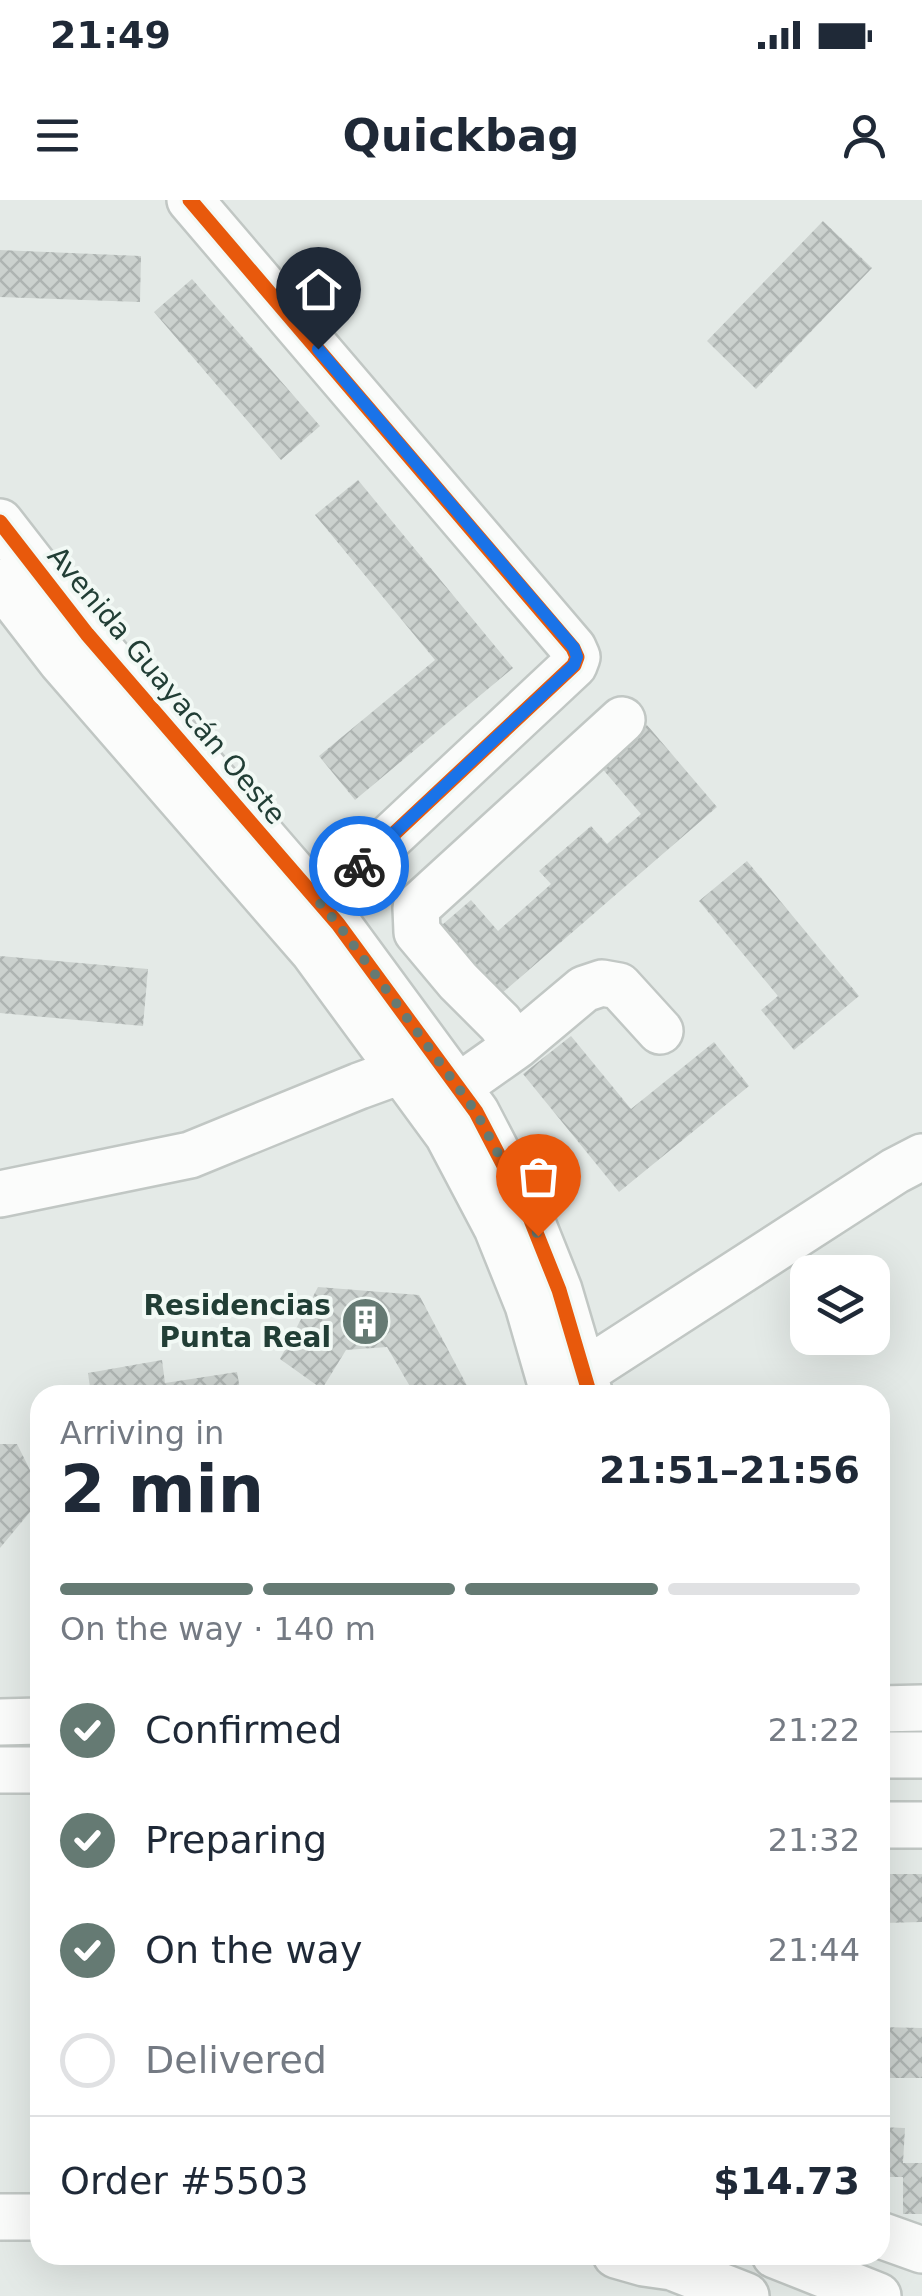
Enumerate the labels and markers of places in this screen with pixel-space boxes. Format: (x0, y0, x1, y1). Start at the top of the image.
pin (276, 247, 361, 350)
pin (496, 1134, 581, 1237)
place label: Residencias Punta Real (143, 1289, 331, 1354)
building icon: Residencias Punta Real (340, 1295, 392, 1347)

